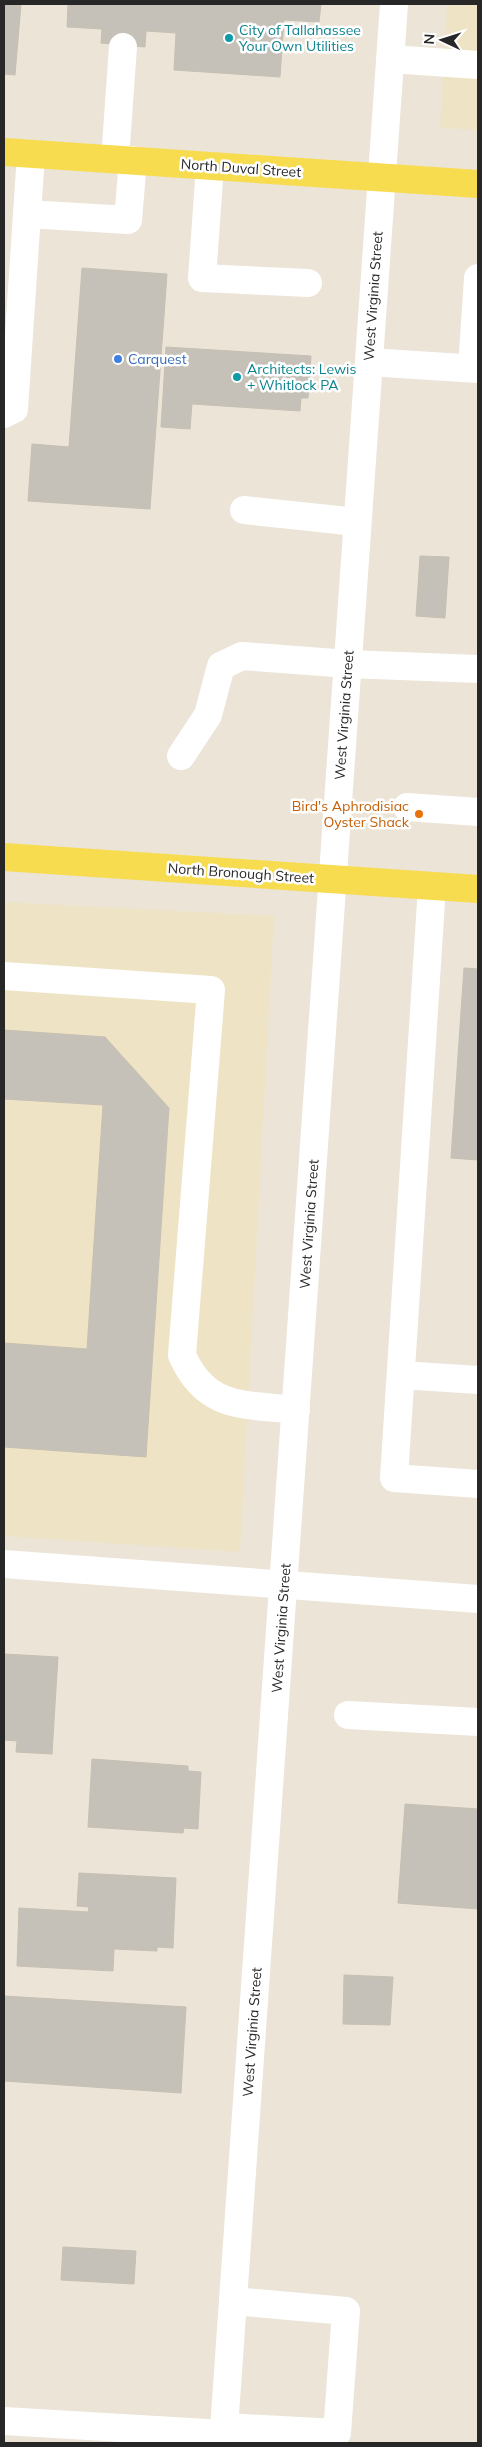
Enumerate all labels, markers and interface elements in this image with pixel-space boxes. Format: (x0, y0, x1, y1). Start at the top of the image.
north arrow (417, 15, 467, 65)
place label: City of Tallahassee Your Own Utilities (238, 21, 361, 55)
marker: City of Tallahassee Your Own Utilities (223, 32, 235, 44)
text: N (420, 33, 438, 45)
street label: North Duval Street (180, 155, 302, 181)
street label: West Virginia Street (359, 230, 387, 361)
place label: Carquest (128, 350, 187, 368)
marker: Carquest (112, 353, 124, 365)
place label: Architects: Lewis + Whitlock PA (247, 360, 356, 394)
marker: Architects: Lewis + Whitlock PA (231, 371, 243, 383)
street label: West Virginia Street (330, 649, 358, 780)
place label: Bird's Aphrodisiac Oyster Shack (292, 797, 410, 831)
marker: Bird's Aphrodisiac Oyster Shack (413, 808, 425, 820)
street label: North Bronough Street (167, 859, 315, 887)
street label: West Virginia Street (295, 1158, 323, 1289)
street label: West Virginia Street (267, 1562, 295, 1693)
street label: West Virginia Street (238, 1966, 266, 2097)

